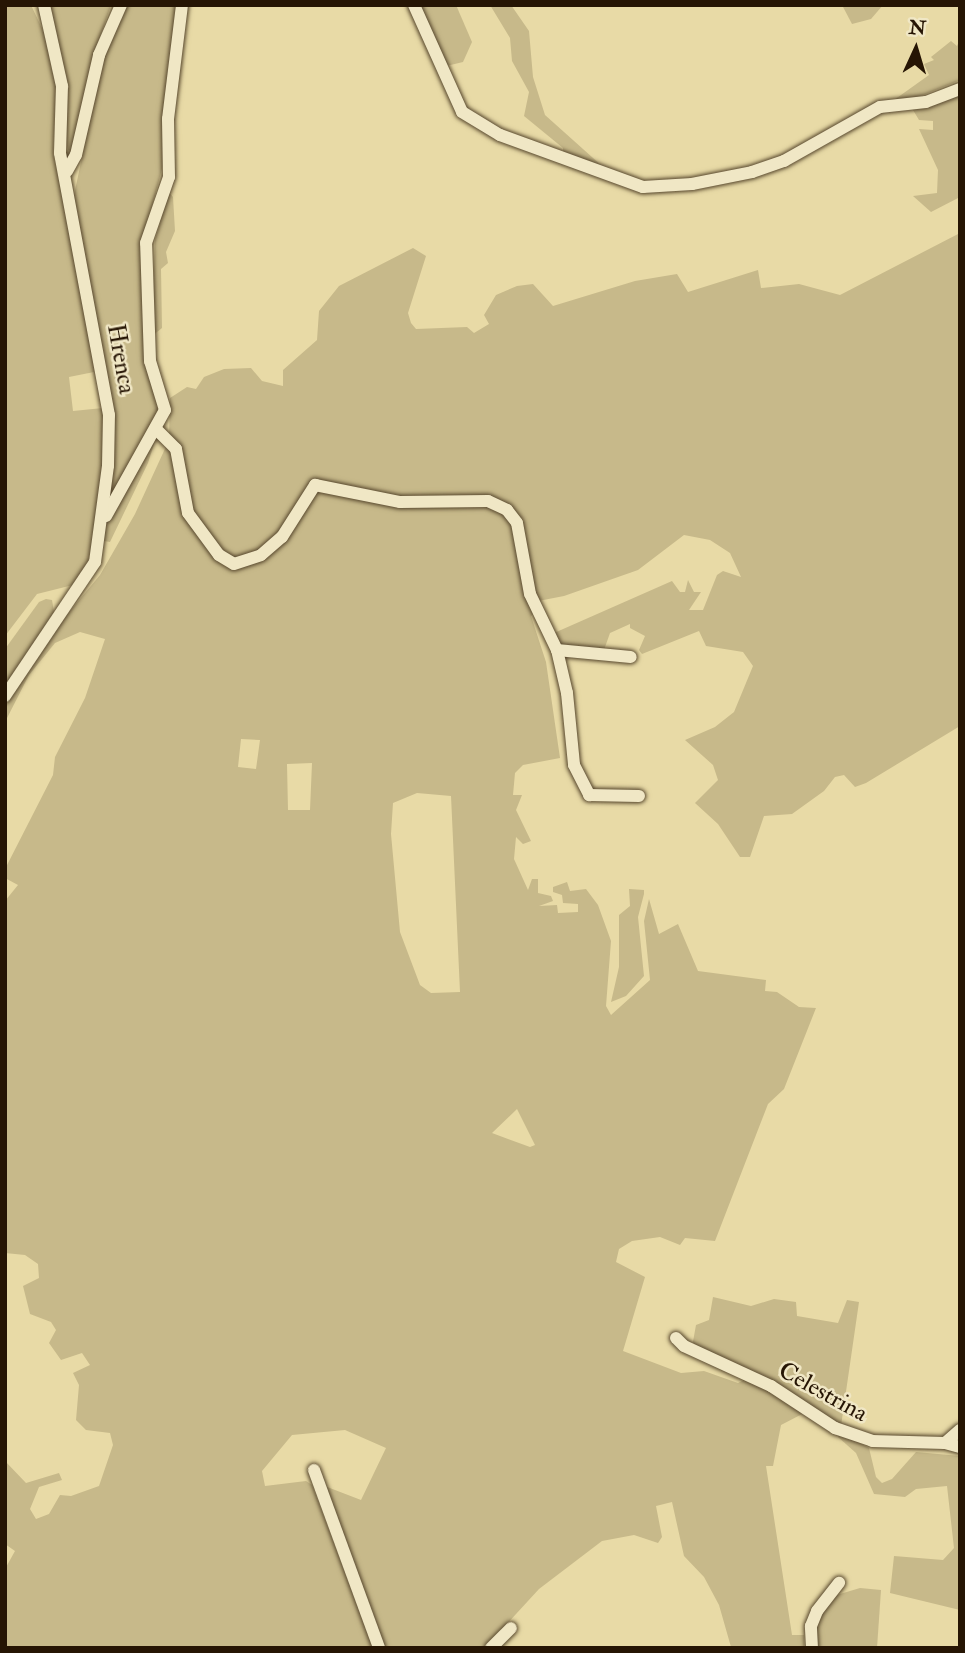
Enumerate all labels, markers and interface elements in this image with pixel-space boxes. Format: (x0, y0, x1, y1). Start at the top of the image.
north arrow (881, 14, 951, 84)
text: N (908, 15, 927, 41)
street label: Hrenca (101, 322, 141, 396)
street label: Celestrina (773, 1356, 873, 1428)

